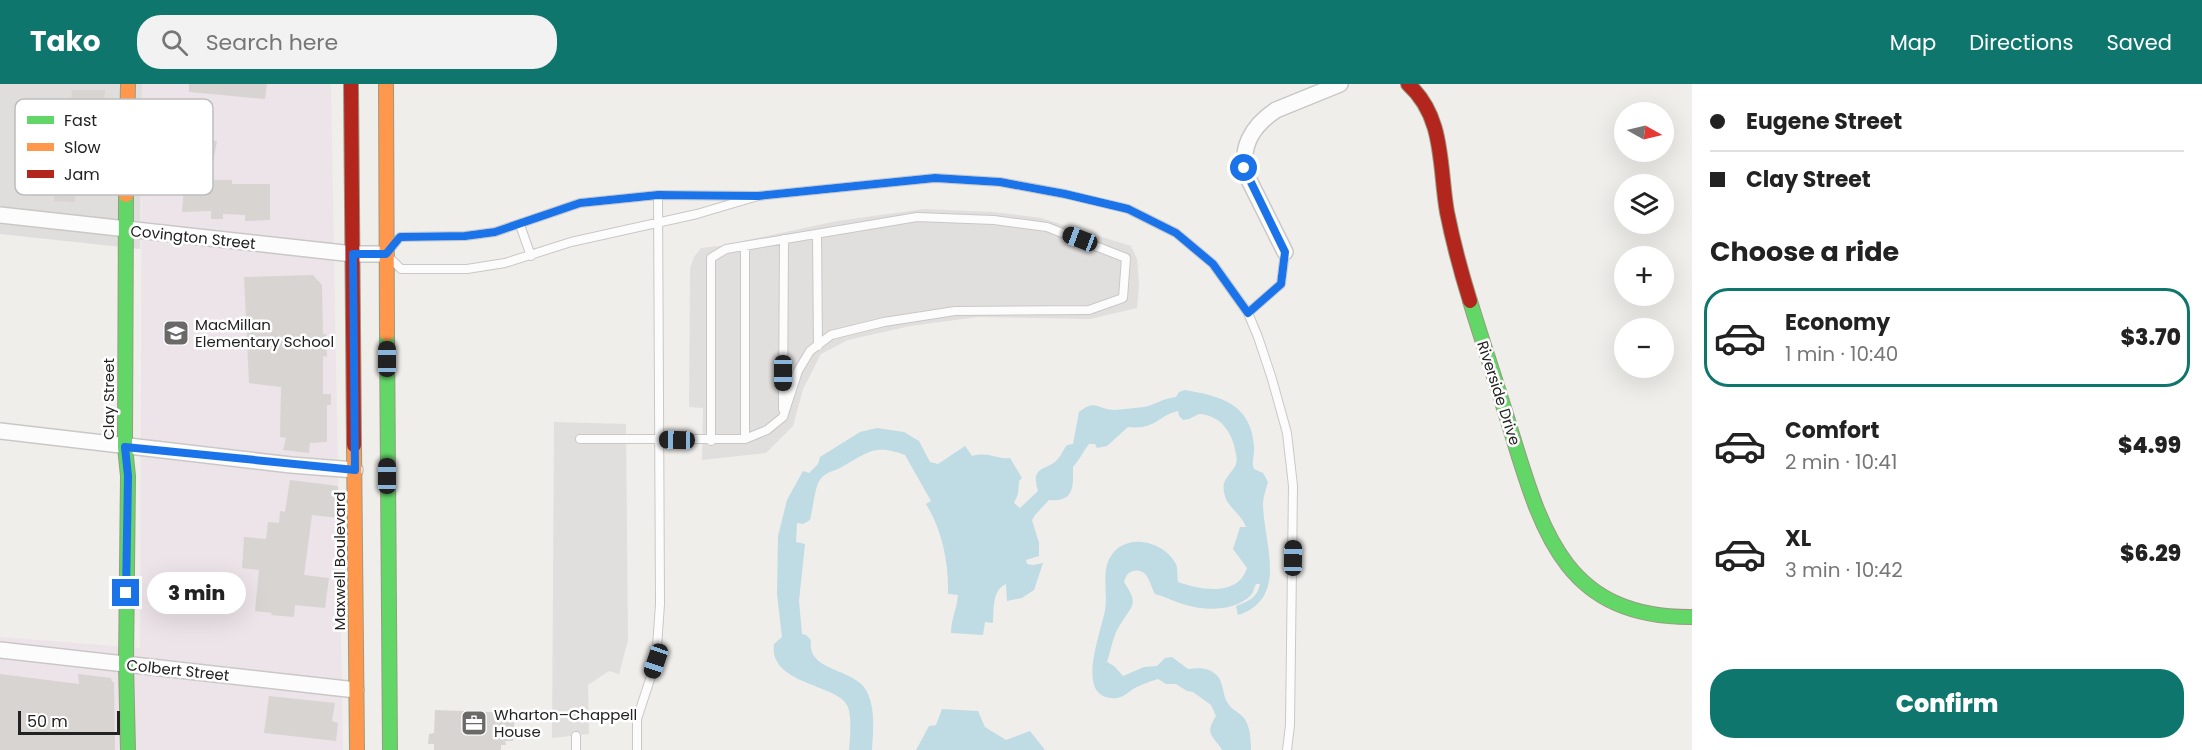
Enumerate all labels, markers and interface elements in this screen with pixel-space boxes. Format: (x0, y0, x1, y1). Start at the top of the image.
search box (137, 15, 557, 69)
text: Tako (30, 22, 101, 61)
icon: search (158, 26, 191, 59)
text: Search here (206, 27, 338, 58)
text: Map (1890, 28, 1936, 57)
text: Directions (1969, 28, 2073, 57)
text: Saved (2106, 28, 2172, 57)
legend (15, 99, 213, 195)
north arrow (1614, 102, 1674, 162)
map controls (1614, 102, 1674, 378)
text: Eugene Street (1746, 106, 1902, 137)
text: Fast (64, 109, 97, 132)
text: Slow (64, 136, 101, 159)
route start (1230, 154, 1257, 181)
text: Jam (64, 163, 100, 186)
text: Clay Street (1746, 164, 1871, 195)
button: layers (1614, 174, 1674, 234)
street label: Covington Street (129, 220, 257, 254)
car (1060, 224, 1100, 254)
text: Choose a ride (1710, 233, 1899, 270)
button: + (1614, 246, 1674, 306)
text: Economy (1785, 307, 1890, 338)
icon: car (1713, 311, 1767, 365)
place label: MacMillan Elementary School (195, 314, 334, 352)
school or university icon: MacMillan Elementary School (161, 318, 191, 348)
button: − (1614, 318, 1674, 378)
text: $3.70 (2120, 322, 2181, 353)
street label: Riverside Drive (1472, 338, 1526, 448)
text: 1 min · 10:40 (1785, 340, 1898, 368)
car (378, 341, 396, 377)
car (774, 355, 792, 391)
street label: Clay Street (98, 358, 119, 440)
text: Comfort (1785, 415, 1879, 446)
icon: car (1713, 419, 1767, 473)
text: $4.99 (2118, 430, 2181, 461)
car (659, 431, 695, 449)
text: 2 min · 10:41 (1785, 448, 1897, 476)
car (378, 458, 396, 494)
street label: Maxwell Boulevard (329, 492, 350, 630)
text: XL (1785, 523, 1811, 554)
icon: car (1713, 527, 1767, 581)
text: $6.29 (2120, 538, 2181, 569)
car (1284, 540, 1302, 576)
text: 3 min · 10:42 (1785, 556, 1903, 584)
callout: 3 min (147, 572, 246, 614)
route end (112, 579, 139, 606)
text: 3 min (168, 579, 225, 607)
car (642, 641, 670, 681)
street label: Colbert Street (126, 654, 230, 686)
button: Confirm (1710, 669, 2184, 738)
place label: Wharton–Chappell House (494, 704, 637, 742)
scale bar (18, 708, 120, 736)
office icon: Wharton–Chappell House (459, 708, 489, 738)
text: 50 m (27, 710, 68, 733)

